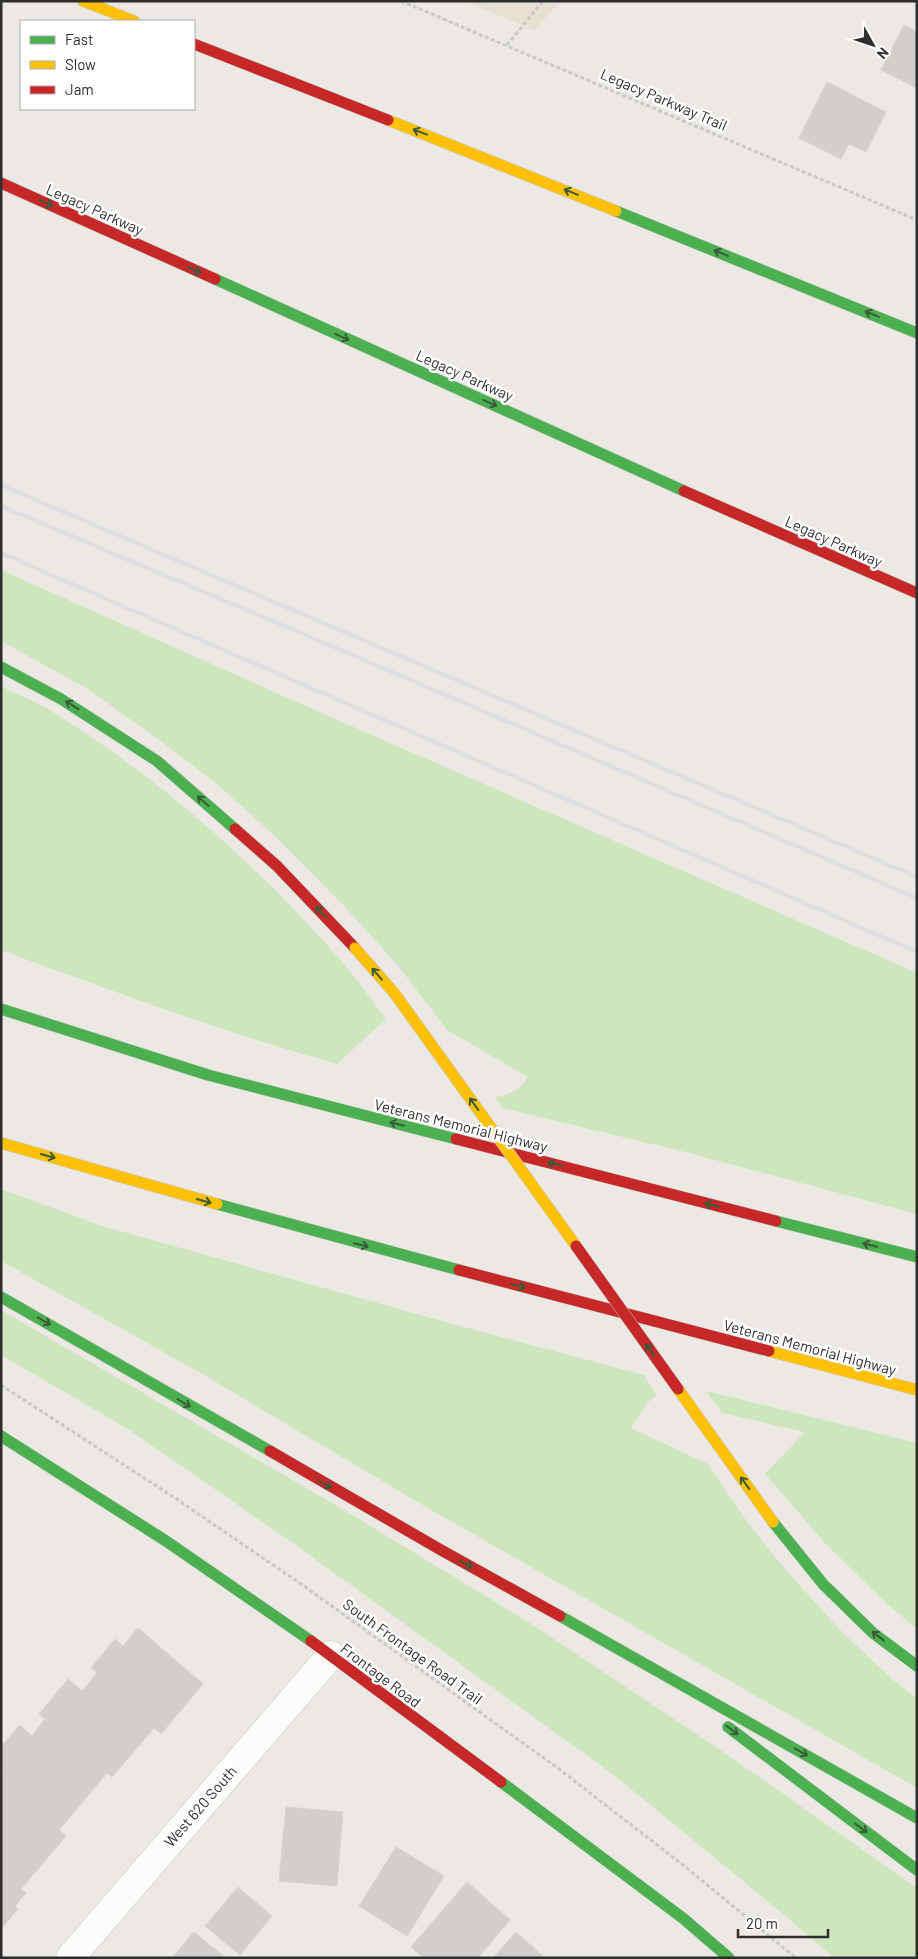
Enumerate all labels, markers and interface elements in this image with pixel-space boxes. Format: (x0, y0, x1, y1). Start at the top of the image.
legend (20, 20, 195, 110)
north arrow (848, 20, 898, 70)
text: Fast (65, 30, 93, 48)
text: N (874, 45, 893, 63)
text: Slow (65, 55, 96, 73)
street label: Legacy Parkway Trail (598, 64, 730, 134)
text: Jam (65, 80, 94, 98)
one-way arrow (412, 127, 428, 136)
street label: Legacy Parkway (44, 180, 146, 238)
one-way arrow (564, 187, 579, 196)
one-way arrow (38, 199, 53, 209)
one-way arrow (714, 248, 729, 258)
one-way arrow (186, 265, 201, 275)
one-way arrow (865, 309, 880, 319)
one-way arrow (334, 332, 349, 342)
street label: Legacy Parkway (414, 346, 516, 404)
one-way arrow (482, 399, 497, 409)
street label: Legacy Parkway (783, 512, 885, 570)
one-way arrow (65, 700, 79, 711)
one-way arrow (196, 795, 209, 807)
one-way arrow (315, 906, 327, 919)
one-way arrow (372, 968, 383, 981)
street label: Veterans Memorial Highway (372, 1095, 550, 1155)
one-way arrow (469, 1097, 479, 1111)
one-way arrow (390, 1119, 406, 1128)
one-way arrow (40, 1152, 56, 1162)
one-way arrow (547, 1159, 563, 1169)
one-way arrow (196, 1197, 212, 1206)
one-way arrow (705, 1200, 721, 1209)
one-way arrow (862, 1240, 878, 1249)
one-way arrow (352, 1241, 368, 1250)
one-way arrow (509, 1282, 525, 1291)
street label: Veterans Memorial Highway (722, 1315, 898, 1379)
one-way arrow (36, 1317, 50, 1327)
one-way arrow (645, 1344, 655, 1358)
one-way arrow (177, 1398, 191, 1408)
one-way arrow (740, 1476, 750, 1490)
one-way arrow (318, 1479, 332, 1489)
one-way arrow (459, 1559, 474, 1569)
street label: South Frontage Road Trail (340, 1594, 486, 1708)
one-way arrow (872, 1631, 885, 1642)
street label: Frontage Road (338, 1639, 424, 1711)
one-way arrow (725, 1725, 739, 1735)
one-way arrow (793, 1747, 808, 1757)
street label: West 620 South (160, 1762, 240, 1850)
one-way arrow (854, 1822, 867, 1833)
scale bar (738, 1906, 828, 1938)
text: 20 m (746, 1914, 778, 1932)

